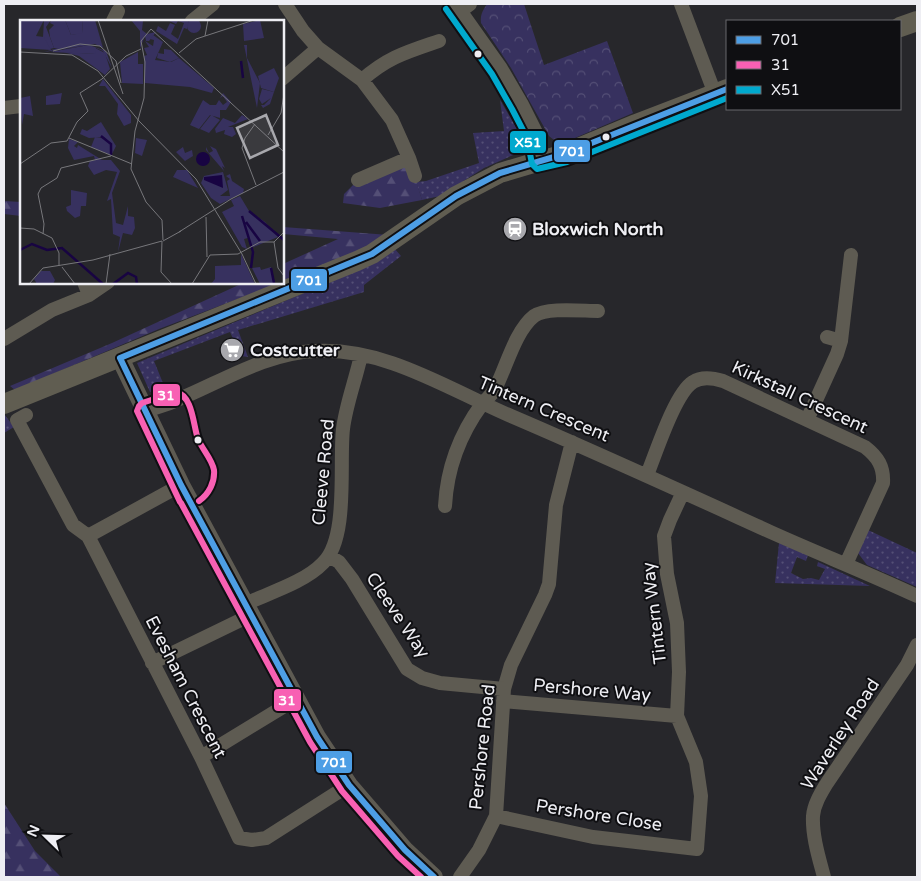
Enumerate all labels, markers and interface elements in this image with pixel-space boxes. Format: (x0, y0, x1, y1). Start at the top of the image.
inset map (20, 20, 284, 284)
legend (726, 20, 901, 110)
text: 701 (771, 31, 799, 49)
unlabelled marker (473, 49, 483, 59)
text: 31 (771, 56, 790, 74)
text: X51 (771, 81, 800, 99)
line badge: X51 (509, 130, 547, 154)
unlabelled marker (601, 132, 611, 142)
text: X51 (515, 134, 541, 151)
line badge: 701 (553, 139, 591, 163)
text: 701 (559, 143, 585, 160)
station icon: Bloxwich North (502, 216, 528, 242)
place label: Bloxwich North (532, 218, 663, 240)
line badge: 701 (290, 268, 328, 292)
text: 701 (296, 272, 322, 289)
supermarket icon: Costcutter (219, 337, 245, 363)
place label: Costcutter (250, 339, 341, 361)
street label: Kirkstall Crescent (728, 356, 872, 438)
street label: Tintern Crescent (475, 371, 613, 447)
line badge: 31 (152, 383, 181, 407)
text: 31 (157, 387, 175, 404)
street label: Cleeve Road (307, 418, 339, 526)
unlabelled marker (193, 435, 203, 445)
street label: Tintern Way (637, 560, 671, 665)
street label: Cleeve Way (361, 568, 435, 662)
street label: Evesham Crescent (141, 612, 231, 762)
street label: Pershore Way (532, 674, 652, 706)
street label: Waverley Road (796, 674, 884, 794)
street label: Pershore Road (464, 683, 500, 811)
line badge: 31 (273, 688, 302, 712)
text: 31 (278, 692, 296, 709)
line badge: 701 (315, 750, 353, 774)
text: 701 (321, 754, 347, 771)
street label: Pershore Close (534, 794, 664, 836)
north arrow (20, 811, 70, 861)
text: N (23, 823, 44, 840)

